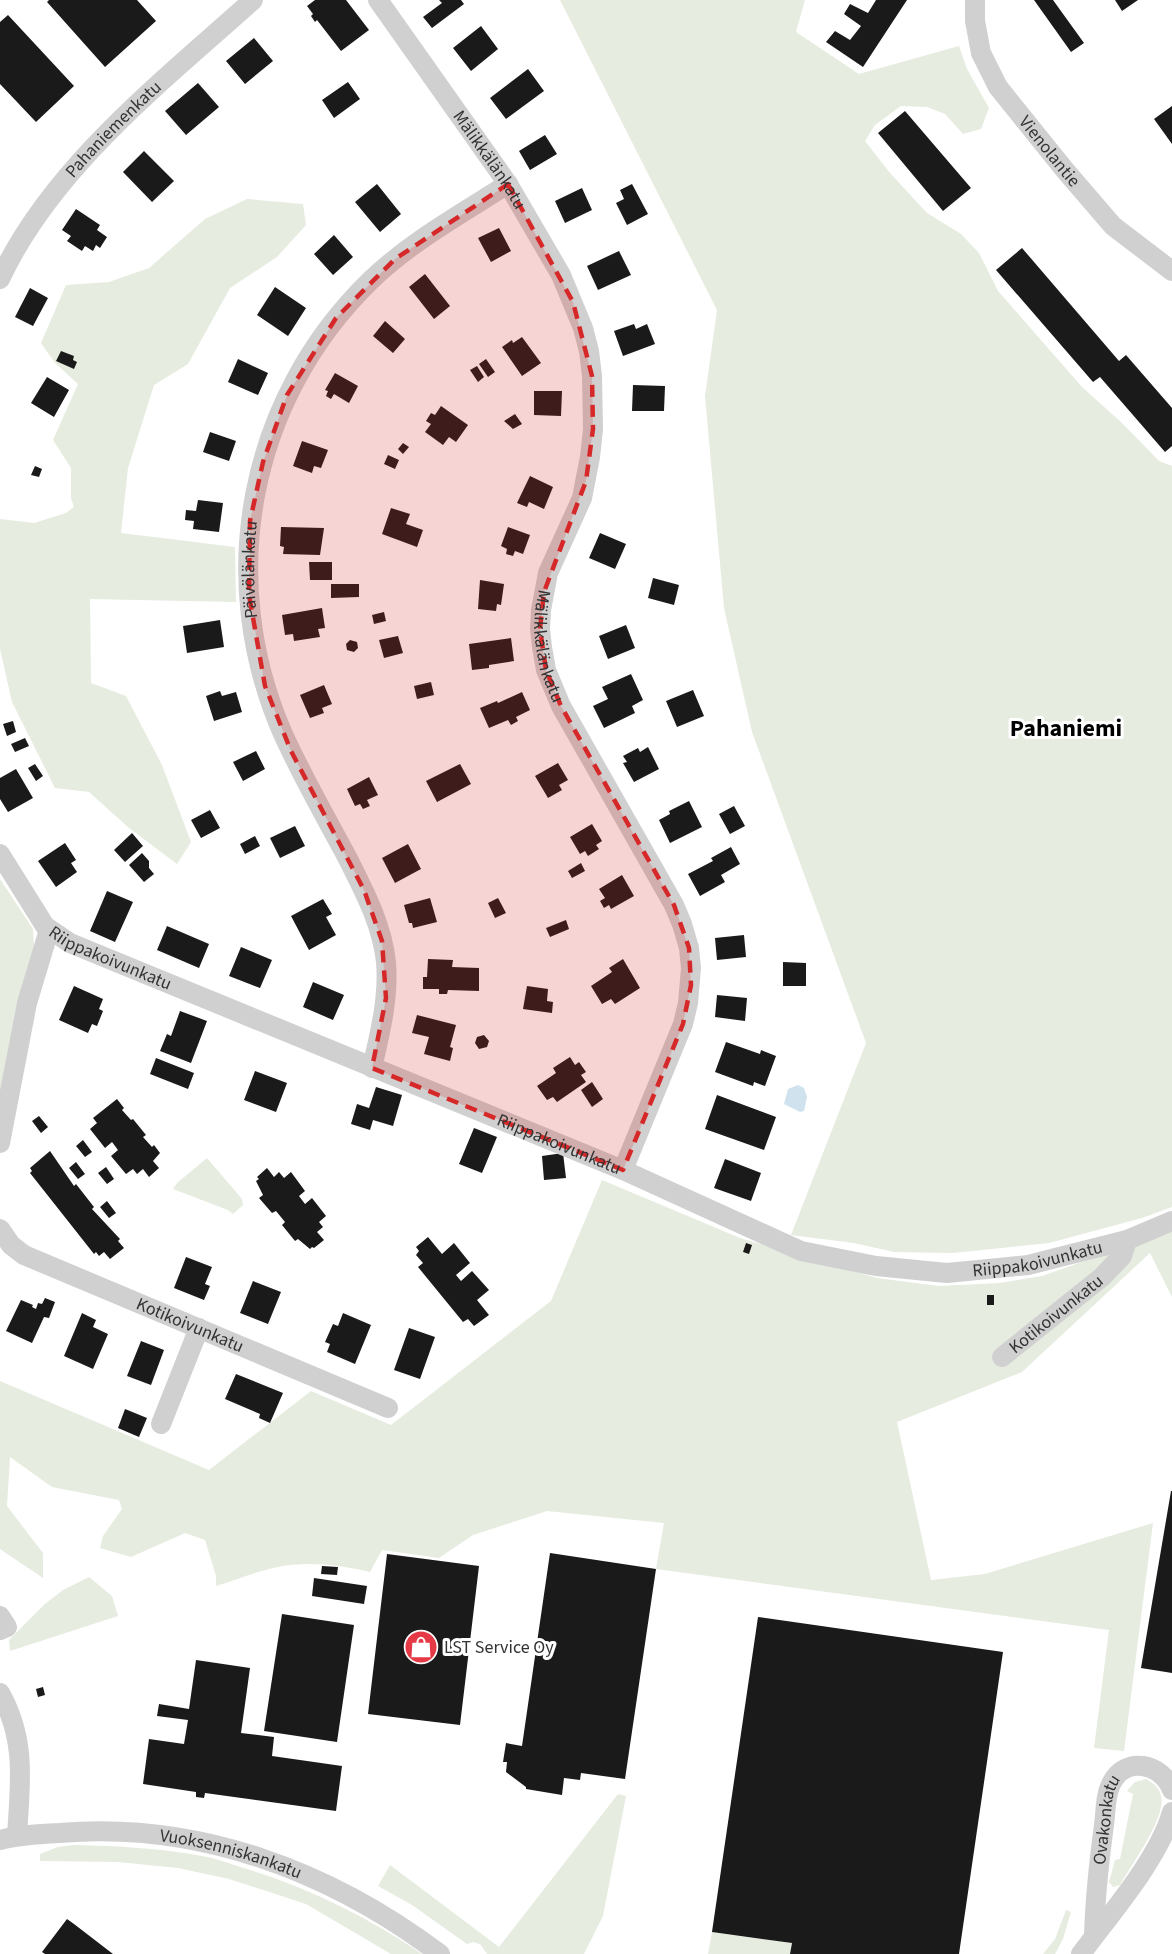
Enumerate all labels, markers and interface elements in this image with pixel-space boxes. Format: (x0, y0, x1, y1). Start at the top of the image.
street label: Pahaniemenkatu (59, 75, 167, 183)
street label: Mälikkälänkatu (447, 105, 532, 214)
street label: Vienolantie (1013, 110, 1086, 192)
street label: Päivölänkatu (236, 519, 264, 620)
street label: Mälikkälänkatu (527, 588, 571, 706)
district label: Pahaniemi (1010, 711, 1122, 746)
street label: Riippakoivunkatu (44, 920, 176, 996)
street label: Riippakoivunkatu (493, 1107, 625, 1181)
street label: Riippakoivunkatu (971, 1234, 1105, 1283)
street label: Kotikoivunkatu (1003, 1268, 1108, 1359)
street label: Kotikoivunkatu (132, 1291, 248, 1359)
shop icon: LST Service Oy (403, 1629, 439, 1665)
place label: LST Service Oy (444, 1635, 554, 1660)
street label: Ovakonkatu (1087, 1770, 1126, 1866)
street label: Vuoksenniskankatu (158, 1823, 306, 1885)

